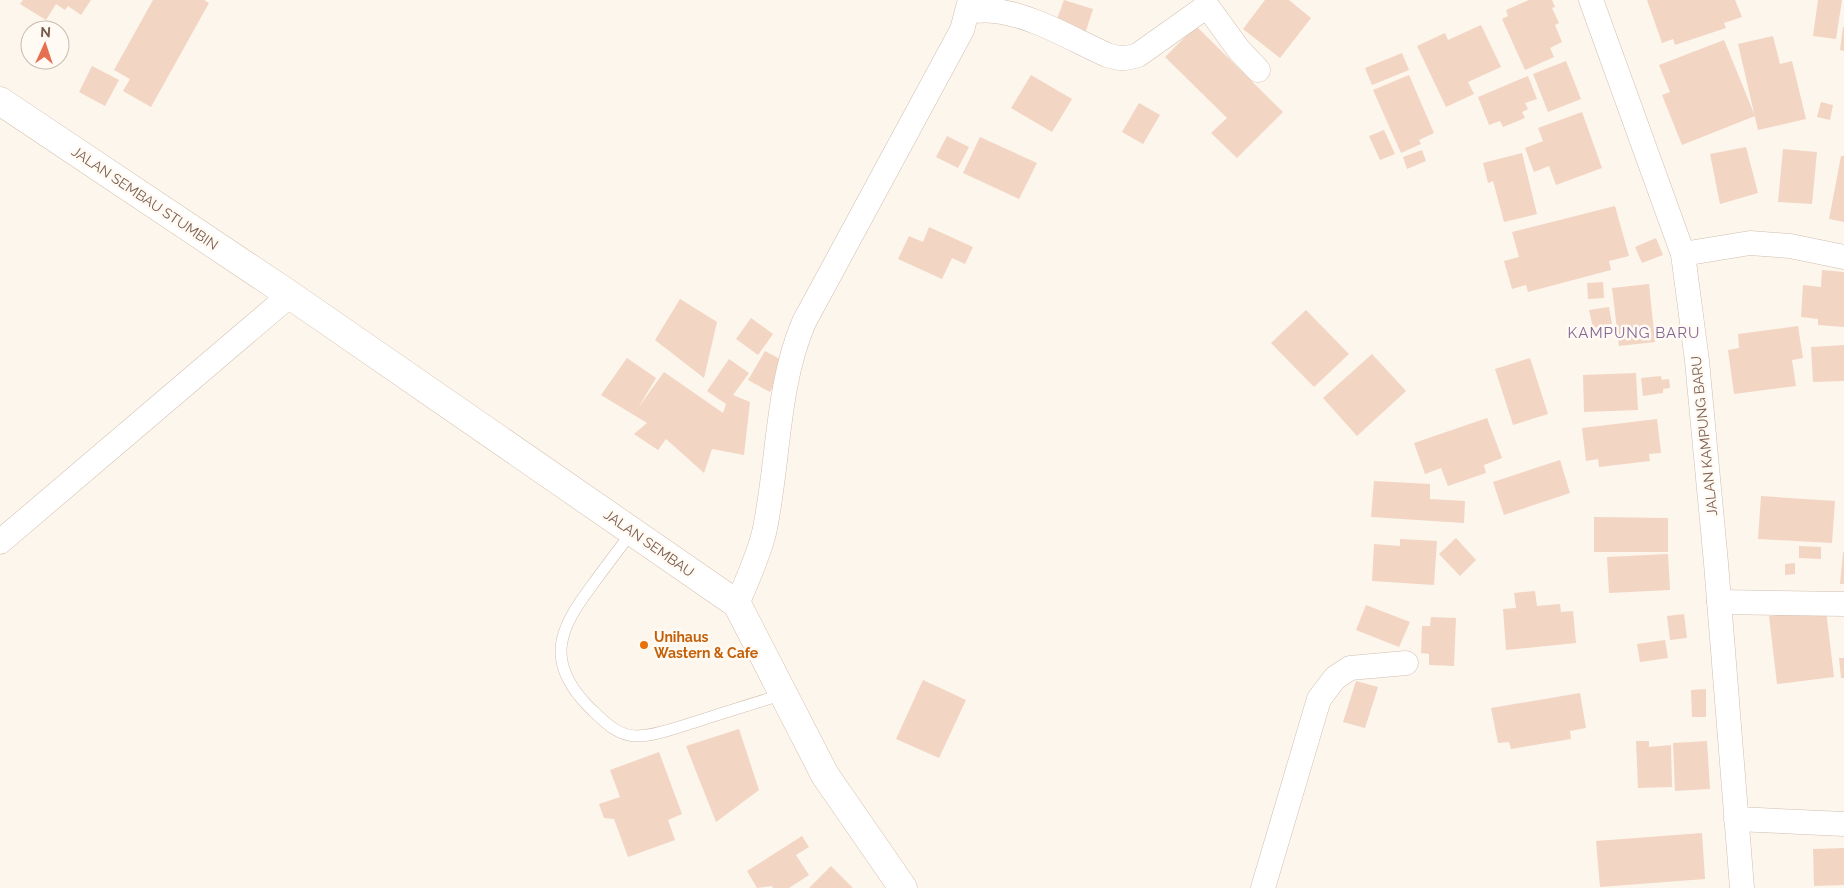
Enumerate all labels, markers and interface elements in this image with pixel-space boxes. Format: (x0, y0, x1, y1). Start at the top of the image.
north arrow (20, 20, 70, 70)
text: N (40, 24, 51, 40)
street label: JALAN SEMBAU STUMBIN (69, 143, 221, 253)
district label: KAMPUNG BARU (1568, 324, 1700, 342)
street label: JALAN KAMPUNG BARU (1688, 355, 1720, 517)
street label: JALAN SEMBAU (601, 506, 697, 580)
place label: Unihaus Wastern & Cafe (654, 629, 759, 661)
marker: Unihaus Wastern & Cafe (638, 639, 650, 651)

